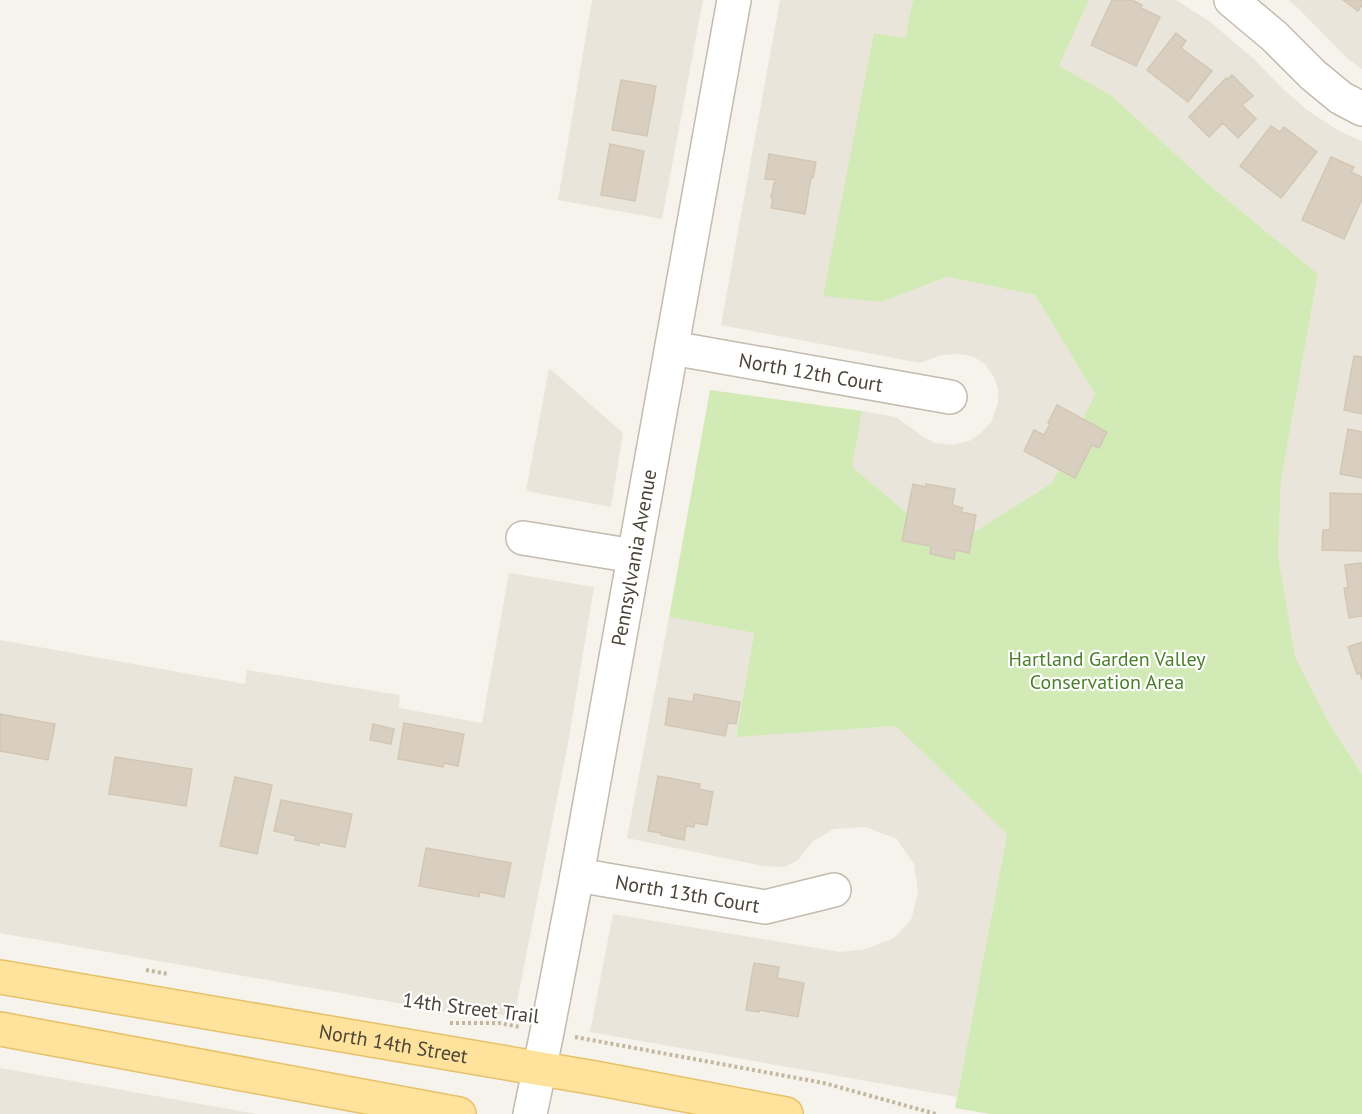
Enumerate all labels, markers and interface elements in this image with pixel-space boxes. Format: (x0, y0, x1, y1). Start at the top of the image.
street label: North 12th Court (737, 347, 885, 398)
street label: Pennsylvania Avenue (605, 467, 663, 648)
park label: Hartland Garden Valley Conservation Area (1009, 646, 1206, 695)
street label: North 13th Court (613, 869, 762, 919)
street label: 14th Street Trail (401, 987, 541, 1029)
street label: North 14th Street (317, 1018, 470, 1069)

